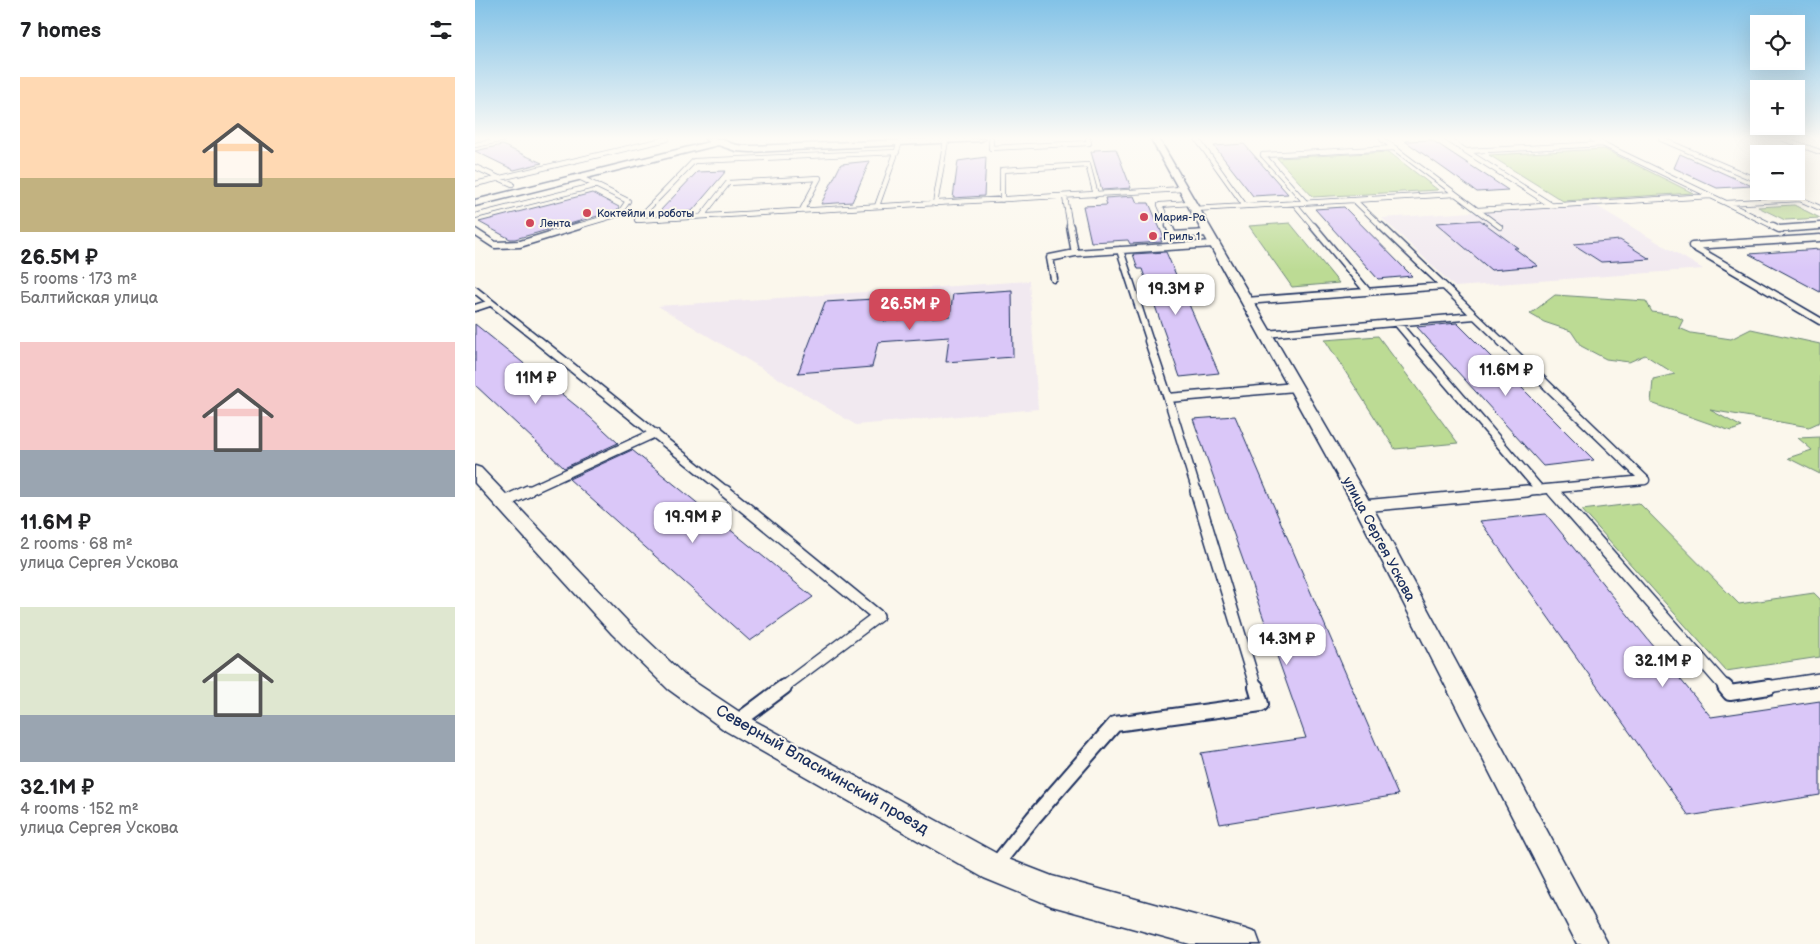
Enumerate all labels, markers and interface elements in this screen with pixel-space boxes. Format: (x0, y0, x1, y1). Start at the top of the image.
map controls (1750, 15, 1805, 200)
button: locate (1750, 15, 1805, 70)
icon: filters (427, 16, 455, 44)
text: 7 homes (20, 18, 101, 43)
button: + (1750, 80, 1805, 135)
icon: home (193, 110, 283, 200)
button: − (1750, 145, 1805, 200)
marker: Коктейли и роботы (581, 207, 593, 219)
place label: Коктейли и роботы (597, 207, 694, 220)
marker: Мария-Ра (1138, 211, 1150, 223)
place label: Мария-Ра (1154, 211, 1206, 224)
marker: Лента (524, 217, 536, 229)
place label: Лента (539, 217, 571, 230)
marker: Гриль 1 (1147, 230, 1159, 242)
place label: Гриль 1 (1163, 230, 1200, 243)
text: 26.5M ₽ (20, 245, 98, 270)
text: 5 rooms · 173 m² (20, 270, 137, 289)
pin: 19.3M ₽ (1130, 274, 1222, 316)
text: 19.3M ₽ (1148, 280, 1204, 299)
pin: 26.5M ₽ (864, 288, 956, 331)
text: Балтийская улица (20, 289, 158, 308)
text: 26.5M ₽ (880, 295, 940, 314)
pin: 11.6M ₽ (1460, 354, 1552, 397)
text: 11.6M ₽ (1479, 361, 1533, 380)
pin: 11M ₽ (501, 362, 571, 405)
text: 11M ₽ (516, 369, 556, 388)
icon: home (193, 375, 283, 465)
street label: улица Сергея Ускова (1339, 474, 1419, 605)
pin: 19.9M ₽ (647, 502, 739, 544)
text: 19.9M ₽ (665, 508, 721, 527)
text: 11.6M ₽ (20, 510, 91, 535)
text: 2 rooms · 68 m² (20, 535, 133, 554)
text: улица Сергея Ускова (20, 554, 178, 573)
pin: 14.3M ₽ (1241, 624, 1333, 666)
text: 14.3M ₽ (1259, 630, 1315, 649)
icon: home (193, 640, 283, 730)
pin: 32.1M ₽ (1617, 646, 1709, 688)
text: 32.1M ₽ (1635, 652, 1691, 671)
street label: Северный Власихинский проезд (712, 701, 932, 839)
text: 32.1M ₽ (20, 775, 94, 800)
text: 4 rooms · 152 m² (20, 800, 139, 819)
text: улица Сергея Ускова (20, 819, 178, 838)

